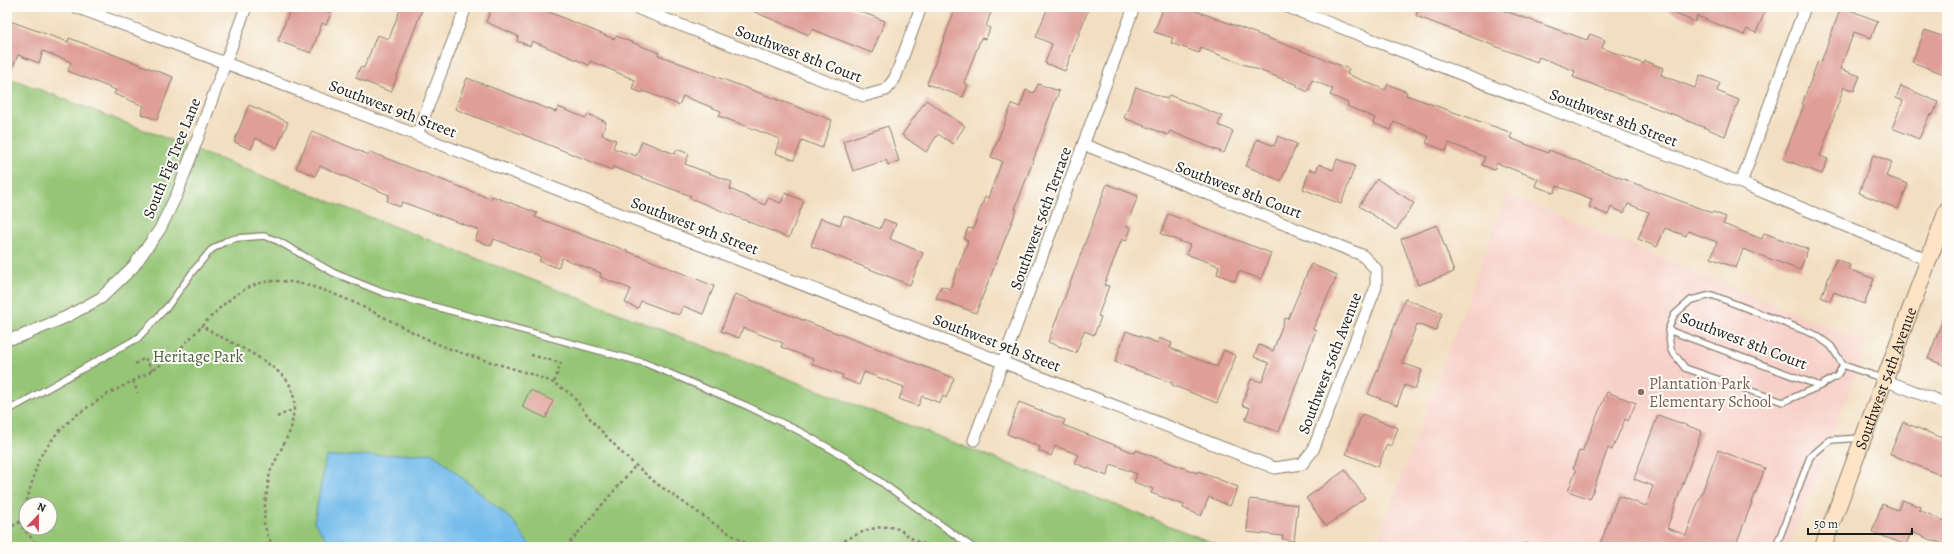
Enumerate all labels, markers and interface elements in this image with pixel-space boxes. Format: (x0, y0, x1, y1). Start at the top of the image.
street label: Southwest 8th Court (732, 20, 865, 88)
street label: Southwest 9th Street (326, 74, 460, 143)
street label: Southwest 8th Street (1546, 83, 1681, 152)
street label: South Fig Tree Lane (138, 95, 206, 222)
street label: Southwest 56th Terrace (1005, 144, 1077, 293)
street label: Southwest 8th Court (1172, 156, 1305, 224)
street label: Southwest 9th Street (628, 191, 762, 260)
street label: Southwest 56th Avenue (1293, 289, 1367, 437)
street label: Southwest 54th Avenue (1850, 304, 1922, 453)
street label: Southwest 8th Court (1677, 307, 1810, 375)
street label: Southwest 9th Street (930, 308, 1064, 377)
park label: Heritage Park (153, 346, 243, 368)
place label: Plantation Park Elementary School (1649, 373, 1772, 413)
marker: Plantation Park Elementary School (1636, 387, 1646, 397)
north arrow (18, 496, 58, 536)
text: N (35, 499, 48, 516)
scale bar (1808, 510, 1912, 536)
text: 50 m (1814, 516, 1838, 532)

